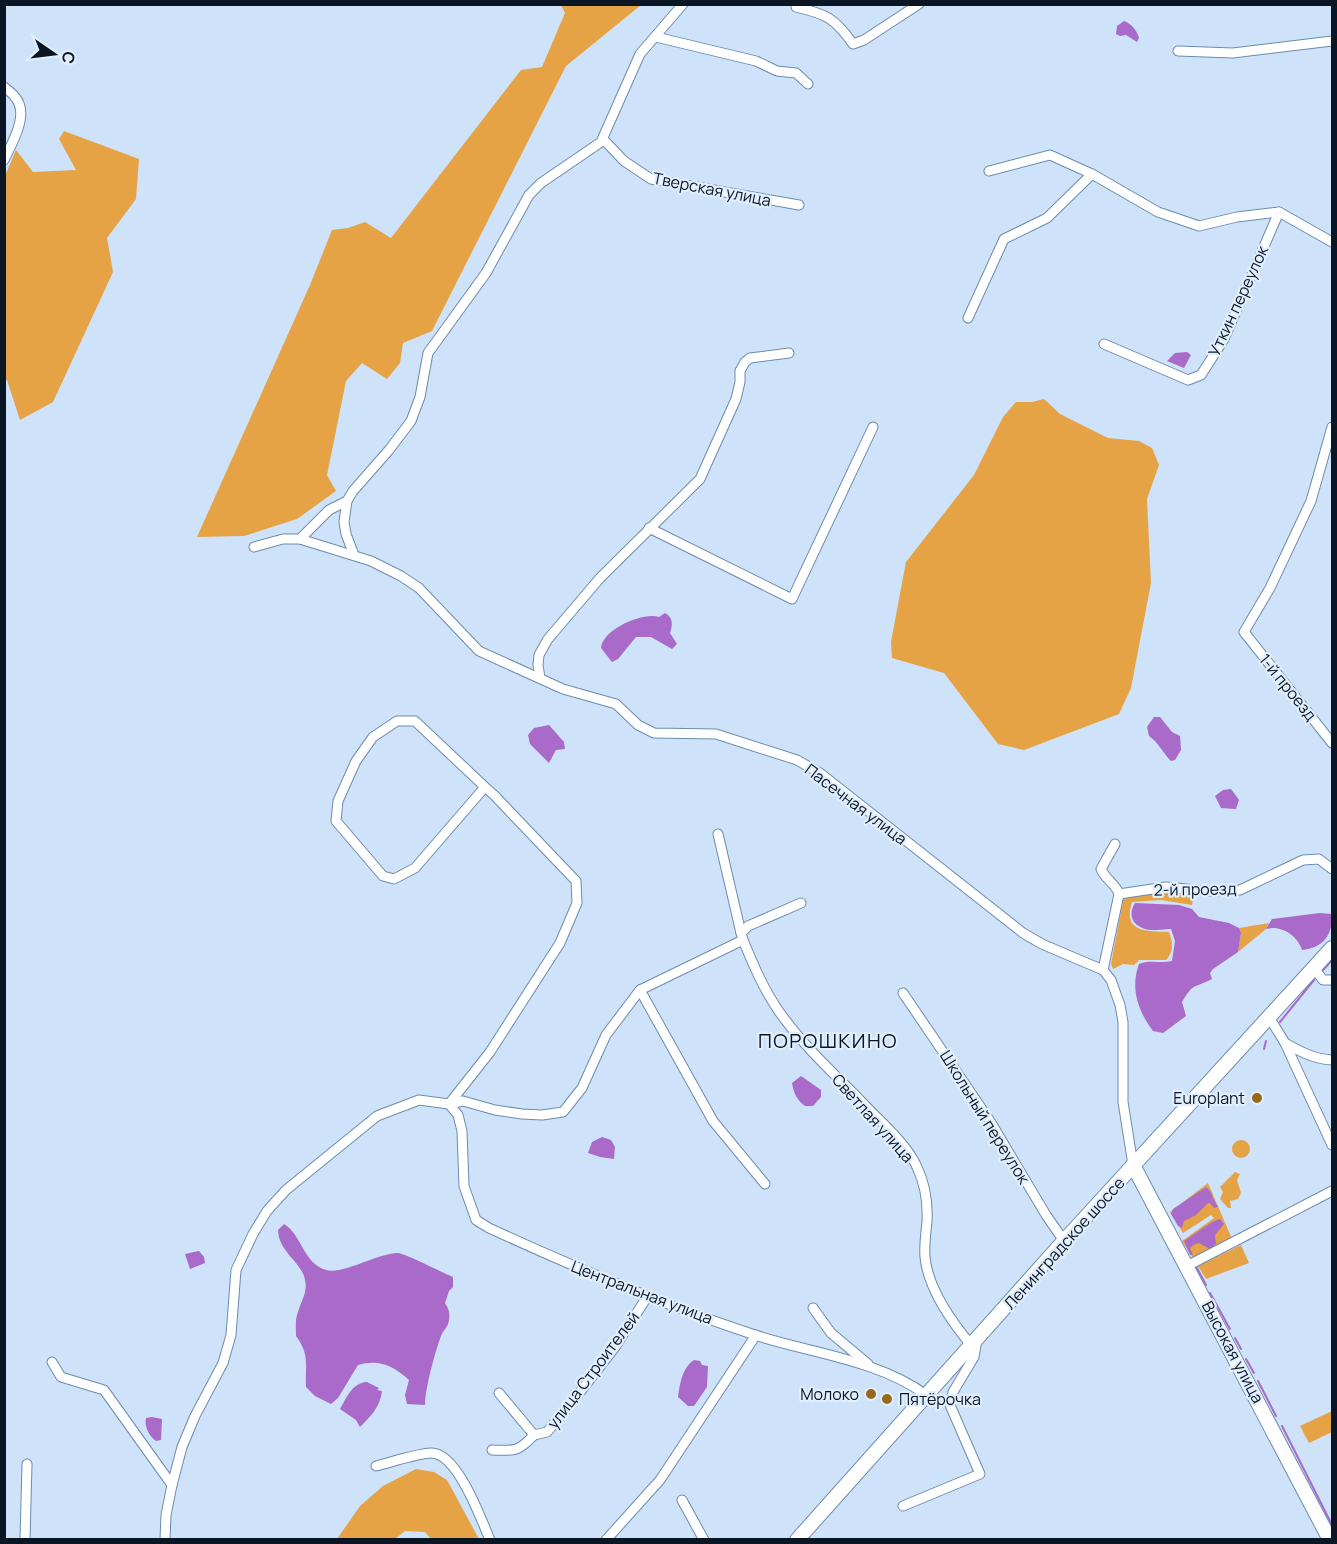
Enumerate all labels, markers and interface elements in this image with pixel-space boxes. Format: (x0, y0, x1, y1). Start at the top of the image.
north arrow (24, 24, 84, 84)
text: С (56, 49, 81, 66)
street label: Тверская улица (651, 167, 773, 211)
street label: Уткин переулок (1203, 241, 1274, 360)
street label: 1-й проезд (1254, 649, 1322, 725)
street label: Пасечная улица (800, 758, 912, 850)
street label: 2-й проезд (1153, 877, 1237, 901)
district label: ПОРОШКИНО (758, 1027, 898, 1054)
street label: Школьный переулок (935, 1046, 1036, 1189)
street label: Светлая улица (827, 1069, 919, 1167)
place label: Europlant (1173, 1087, 1245, 1109)
marker: Europlant (1250, 1091, 1264, 1105)
street label: Ленинградское шоссе (999, 1172, 1129, 1314)
street label: Центральная улица (568, 1255, 716, 1329)
street label: Высокая улица (1197, 1297, 1269, 1407)
street label: улица Строителей (542, 1307, 644, 1433)
place label: Молоко (800, 1383, 859, 1405)
marker: Молоко (864, 1387, 878, 1401)
place label: Пятёрочка (899, 1388, 981, 1410)
marker: Пятёрочка (880, 1392, 894, 1406)

